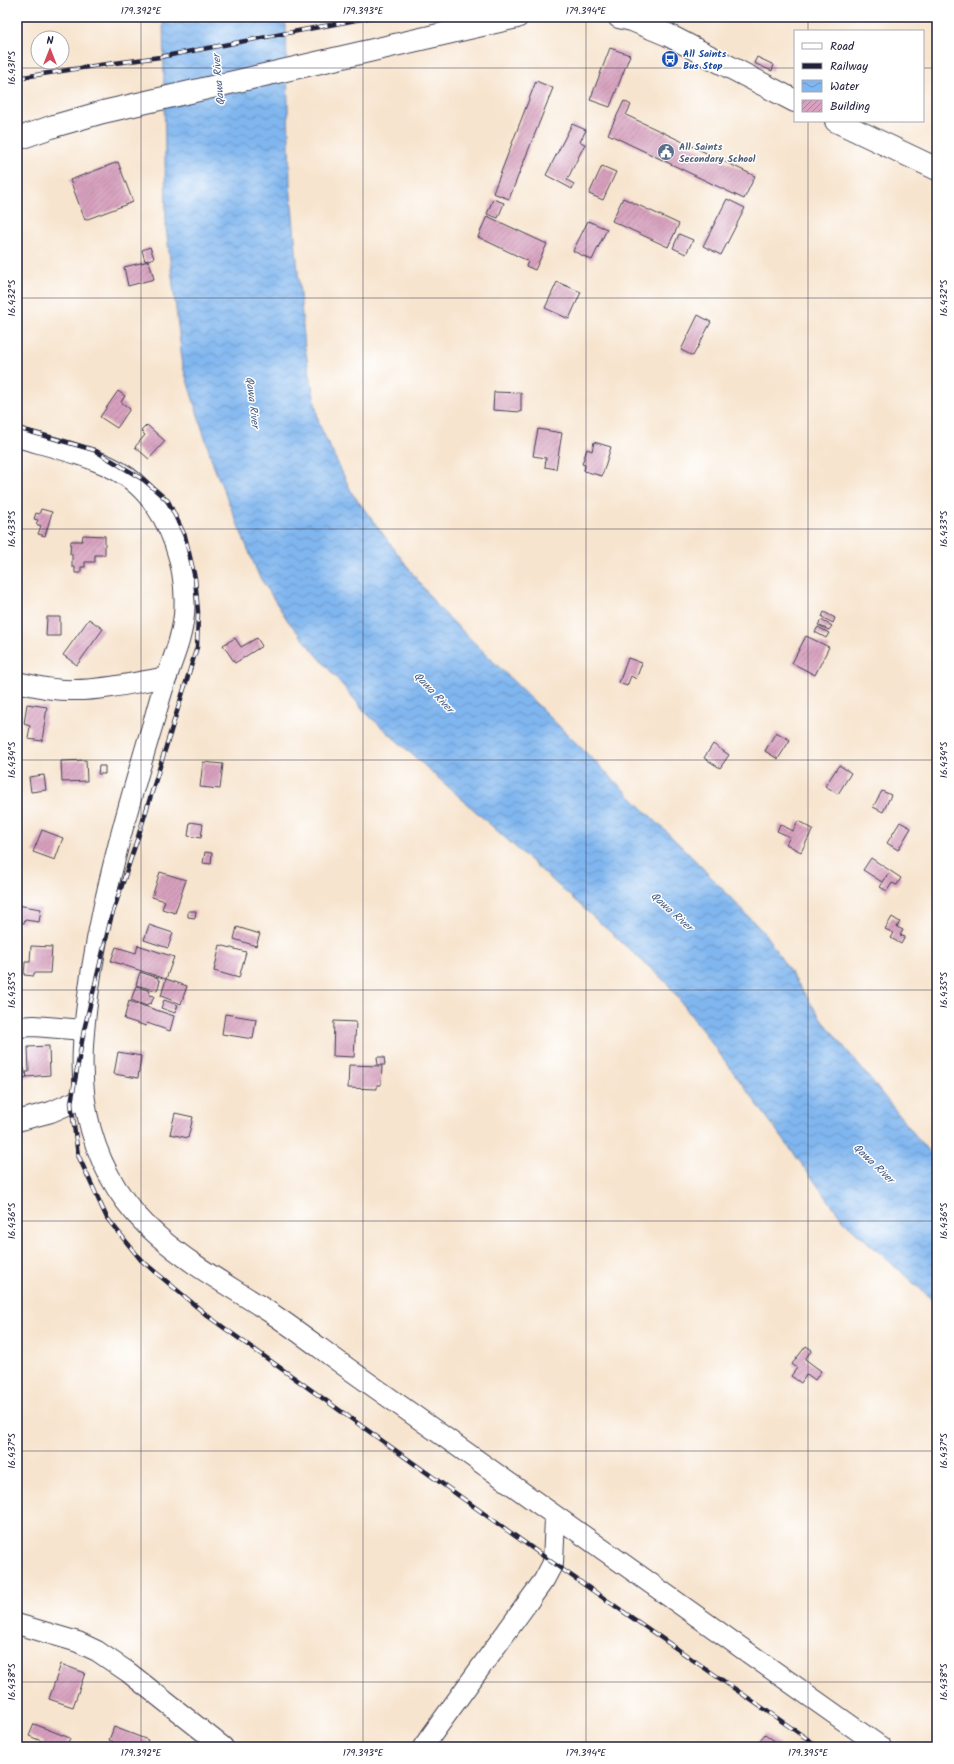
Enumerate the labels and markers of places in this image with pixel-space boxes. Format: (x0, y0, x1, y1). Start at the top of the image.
place label: All Saints Bus Stop (683, 46, 727, 74)
bus stop icon: All Saints Bus Stop (660, 49, 680, 69)
place label: All Saints Secondary School (679, 139, 756, 167)
public building icon: All Saints Secondary School (656, 142, 676, 162)

